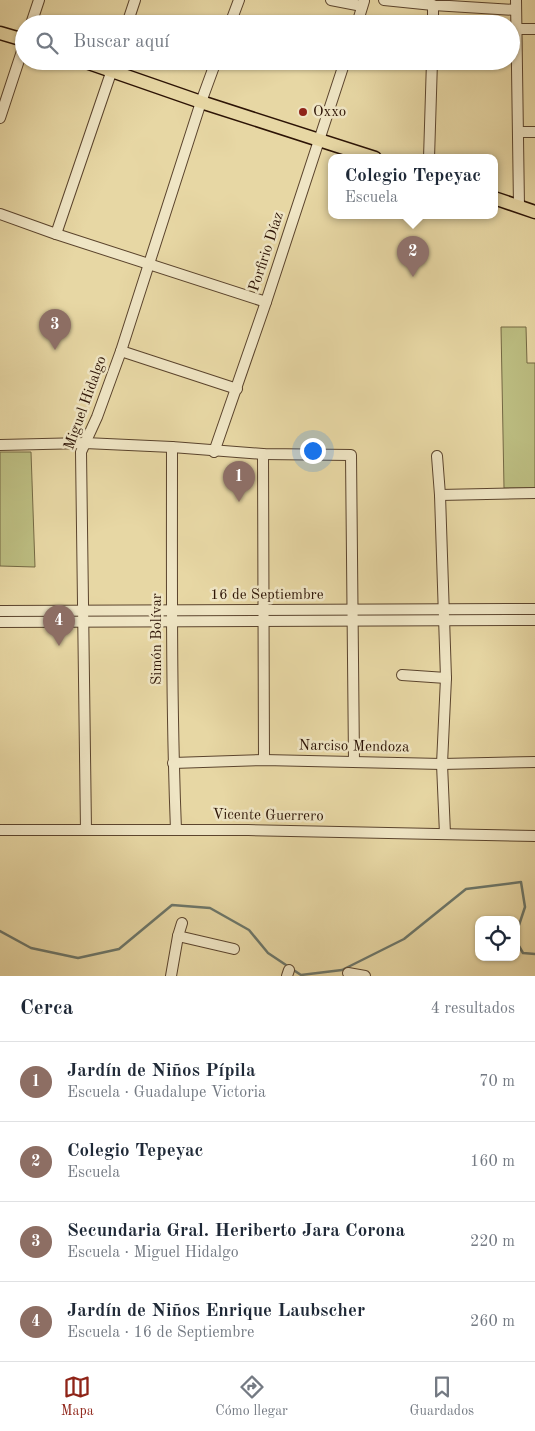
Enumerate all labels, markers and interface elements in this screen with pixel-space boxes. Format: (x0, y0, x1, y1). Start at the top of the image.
search box (15, 15, 520, 70)
icon: search (33, 29, 61, 57)
text: Buscar aquí (73, 33, 169, 52)
place label: Oxxo (313, 105, 346, 120)
marker: Oxxo (297, 106, 309, 118)
popup (328, 154, 498, 219)
text: Colegio Tepeyac (345, 167, 481, 186)
text: Escuela (345, 190, 398, 206)
street label: Porfirio Díaz (247, 210, 287, 294)
pin: 2 (397, 236, 429, 277)
pin: 3 (39, 309, 71, 350)
street label: Miguel Hidalgo (62, 354, 110, 452)
your location (300, 438, 326, 464)
pin: 1 (223, 461, 255, 502)
street label: 16 de Septiembre (210, 588, 324, 603)
street label: Simón Bolívar (150, 593, 165, 685)
pin: 4 (43, 605, 75, 646)
street label: Narciso Mendoza (299, 739, 410, 755)
street label: Vicente Guerrero (212, 808, 324, 824)
map controls (475, 916, 520, 961)
button: locate (475, 916, 520, 961)
text: Cerca (20, 998, 73, 1019)
text: 4 resultados (431, 1001, 515, 1017)
text: Jardín de Niños Pípila (67, 1062, 256, 1081)
text: 1 (31, 1074, 41, 1090)
text: 70 m (479, 1074, 515, 1090)
text: Escuela · Guadalupe Victoria (67, 1085, 266, 1101)
text: Colegio Tepeyac (67, 1142, 203, 1161)
text: 2 (31, 1154, 41, 1170)
text: 160 m (470, 1154, 515, 1170)
text: Escuela (67, 1165, 120, 1181)
text: Secundaria Gral. Heriberto Jara Corona (67, 1222, 405, 1241)
text: 3 (31, 1234, 41, 1250)
text: 220 m (470, 1234, 515, 1250)
text: Escuela · Miguel Hidalgo (67, 1245, 239, 1261)
text: Jardín de Niños Enrique Laubscher (67, 1302, 365, 1321)
text: 4 (31, 1314, 41, 1330)
text: 260 m (470, 1314, 515, 1330)
text: Escuela · 16 de Septiembre (67, 1325, 254, 1341)
tab: Mapa (61, 1373, 94, 1420)
tab: Cómo llegar (215, 1373, 288, 1420)
tab: Guardados (409, 1373, 474, 1420)

